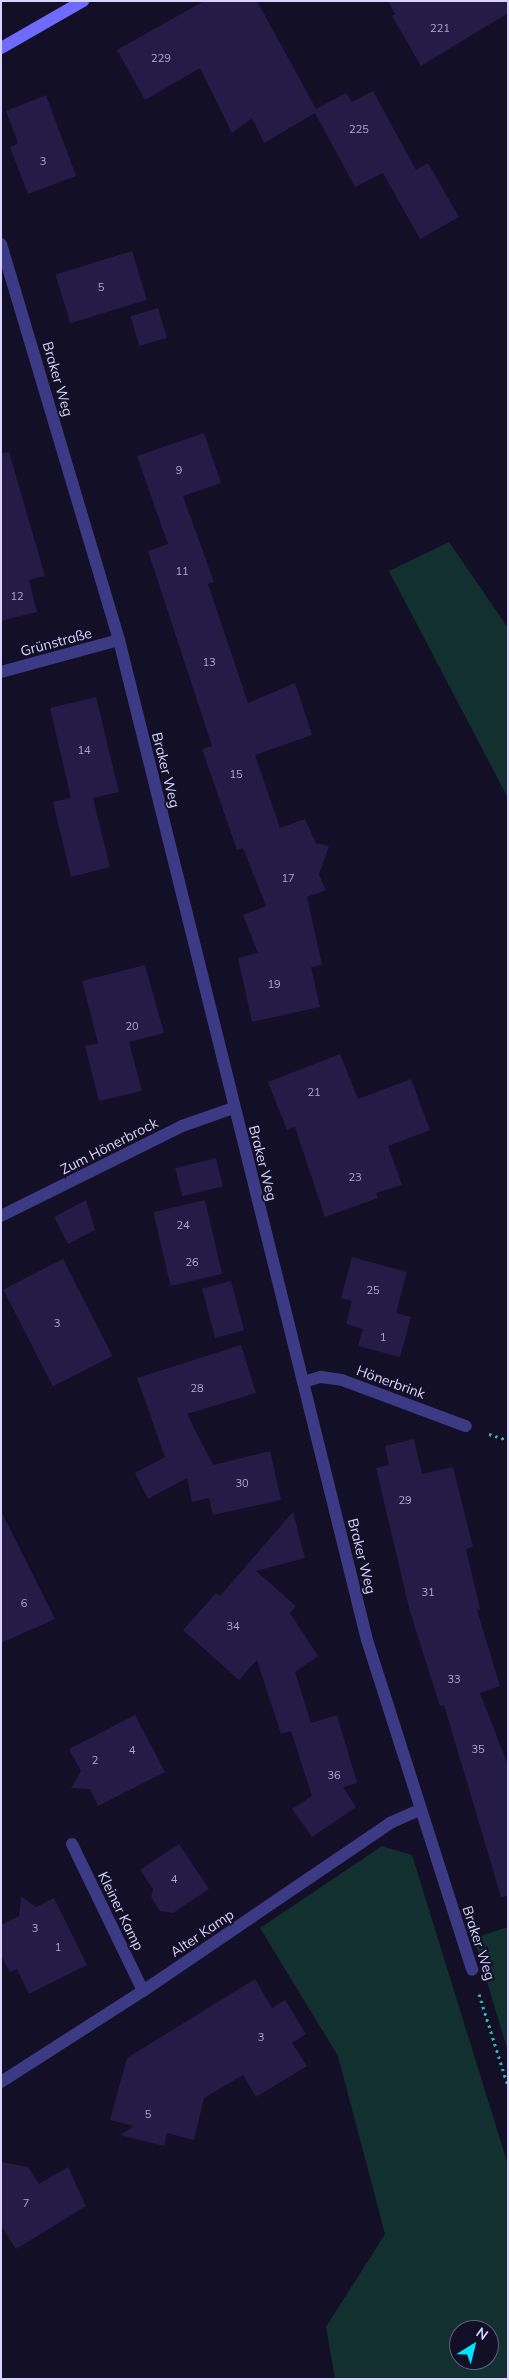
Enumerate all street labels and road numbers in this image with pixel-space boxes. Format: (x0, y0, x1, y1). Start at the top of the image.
street label: Braker Weg (39, 340, 77, 418)
street label: Grünstraße (18, 624, 94, 660)
street label: Braker Weg (149, 731, 183, 809)
street label: Zum Hönerbrock (57, 1114, 161, 1178)
street label: Braker Weg (246, 1124, 280, 1202)
street label: Hönerbrink (354, 1362, 428, 1402)
street label: Braker Weg (345, 1517, 379, 1595)
street label: Kleiner Kamp (95, 1869, 147, 1953)
street label: Braker Weg (459, 1904, 499, 1982)
street label: Alter Kamp (167, 1906, 237, 1960)

